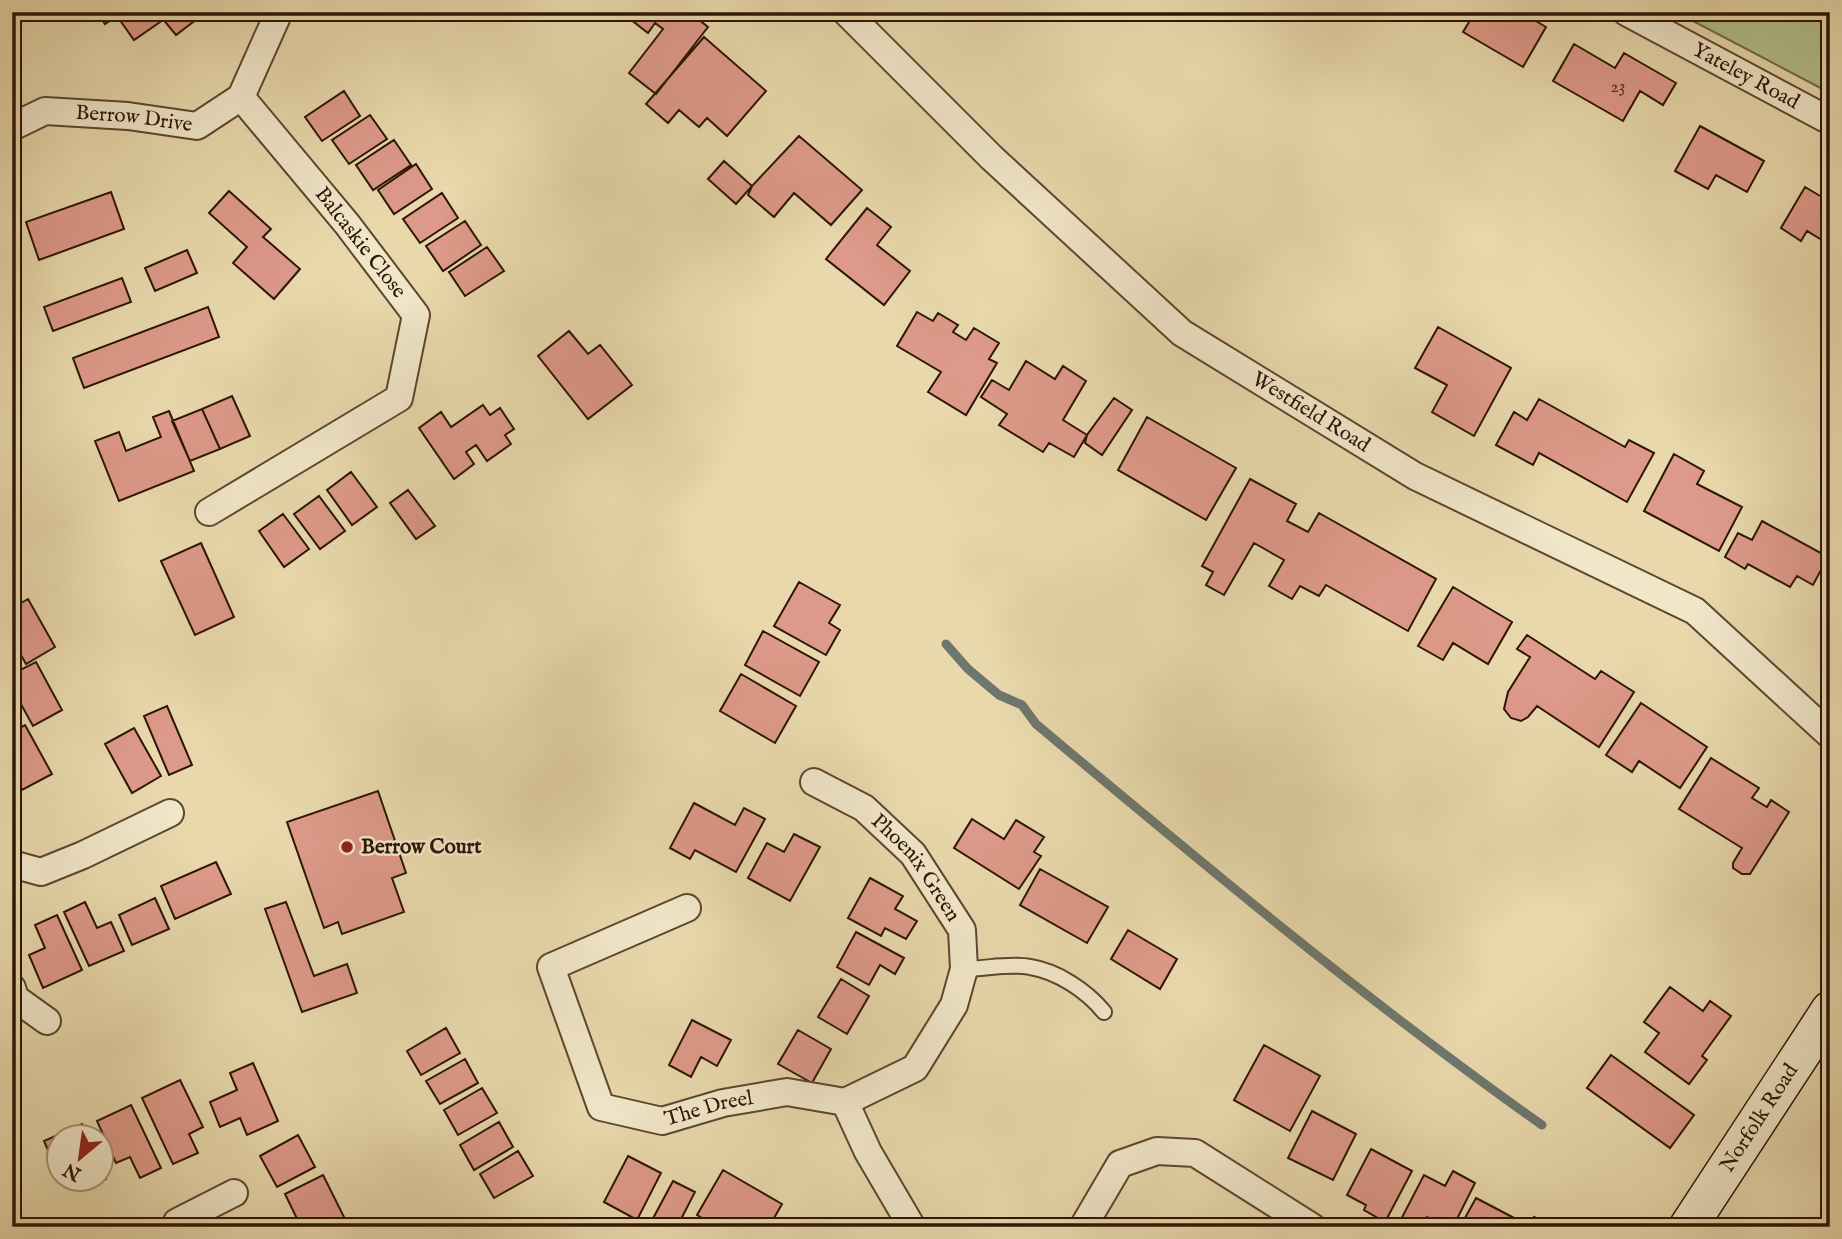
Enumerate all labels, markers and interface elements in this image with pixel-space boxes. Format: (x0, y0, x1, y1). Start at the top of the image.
street label: Yateley Road (1688, 37, 1805, 116)
house number: 23 (1610, 76, 1626, 99)
street label: Berrow Drive (75, 99, 195, 139)
street label: Balcaskie Close (308, 182, 412, 304)
street label: Westfield Road (1247, 366, 1376, 459)
street label: Phoenix Green (865, 808, 967, 927)
place label: Berrow Court (361, 834, 482, 861)
marker: Berrow Court (339, 839, 355, 855)
street label: Norfolk Road (1714, 1058, 1805, 1178)
street label: The Dreel (661, 1085, 755, 1133)
north arrow (46, 1124, 116, 1194)
text: N (59, 1156, 87, 1186)

